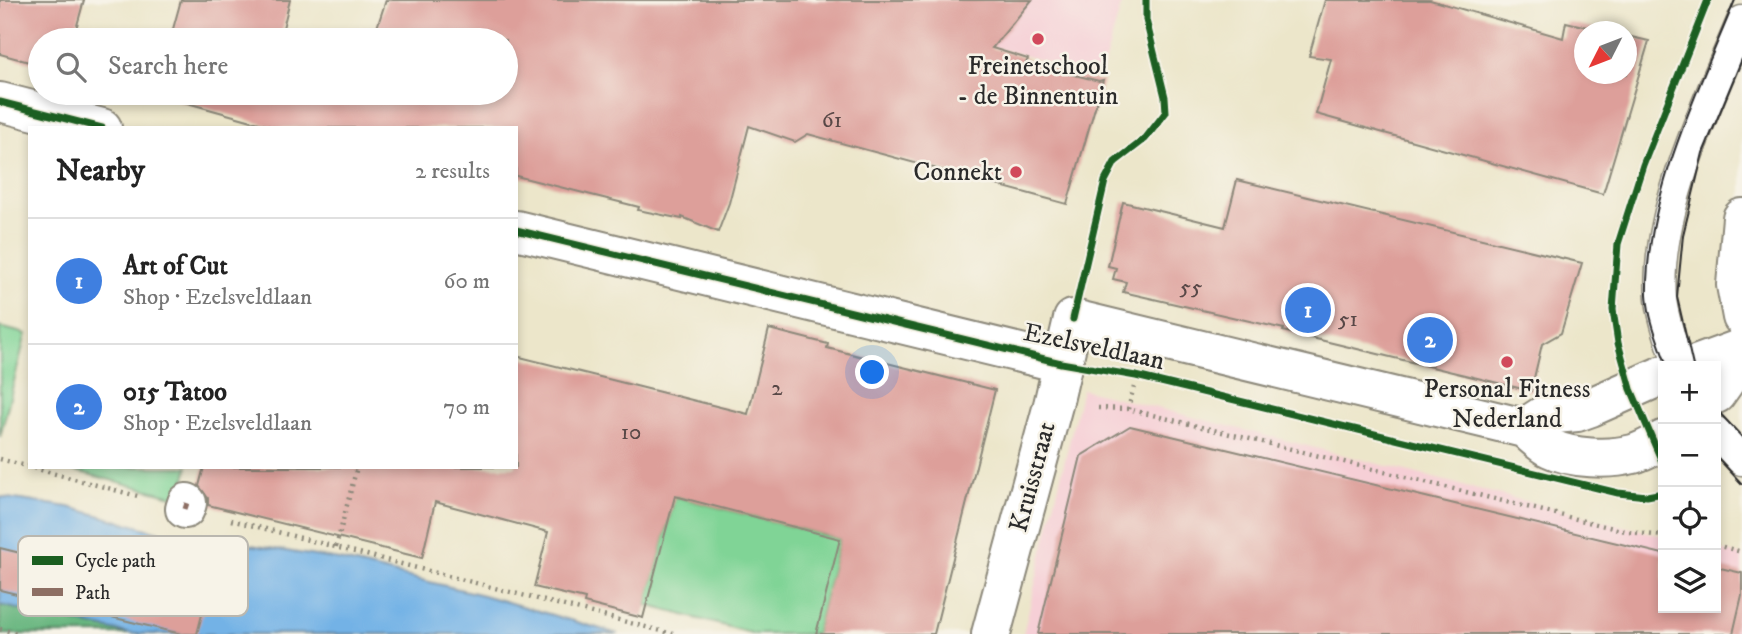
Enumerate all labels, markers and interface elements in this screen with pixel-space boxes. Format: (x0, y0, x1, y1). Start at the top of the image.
north arrow (1574, 21, 1637, 84)
search box (28, 28, 518, 105)
marker: Freinetschool - de Binnentuin (1030, 31, 1046, 47)
icon: search (52, 48, 90, 86)
text: Search here (108, 50, 228, 83)
place label: Freinetschool - de Binnentuin (958, 50, 1119, 113)
house number: 61 (822, 106, 842, 135)
text: Nearby (56, 153, 145, 190)
place label: Connekt (913, 156, 1002, 189)
text: 2 results (415, 157, 490, 186)
marker: Connekt (1008, 164, 1024, 180)
text: Art of Cut (123, 250, 228, 283)
text: 1 (75, 267, 83, 296)
text: 60 m (443, 267, 490, 296)
house number: 55 (1180, 273, 1202, 302)
text: Shop · Ezelsveldlaan (123, 283, 312, 312)
pin: 1 (1285, 284, 1331, 336)
house number: 51 (1338, 305, 1358, 334)
pin: 2 (1407, 314, 1453, 366)
street label: Ezelsveldlaan (1020, 316, 1168, 378)
marker: Personal Fitness Nederland (1499, 354, 1515, 370)
your location (855, 355, 889, 389)
map controls (1658, 361, 1721, 613)
button: + (1658, 361, 1721, 424)
place label: Personal Fitness Nederland (1423, 373, 1591, 436)
house number: 2 (771, 374, 783, 403)
text: 015 Tatoo (123, 376, 227, 409)
text: 2 (73, 393, 85, 422)
text: 70 m (443, 393, 490, 422)
text: Shop · Ezelsveldlaan (123, 409, 312, 438)
house number: 10 (621, 418, 641, 447)
street label: Kruisstraat (1002, 418, 1064, 536)
button: − (1658, 424, 1721, 487)
button: locate (1658, 487, 1721, 550)
legend (18, 536, 248, 616)
text: Cycle path (75, 550, 156, 573)
button: layers (1658, 550, 1721, 613)
text: Path (75, 582, 110, 605)

